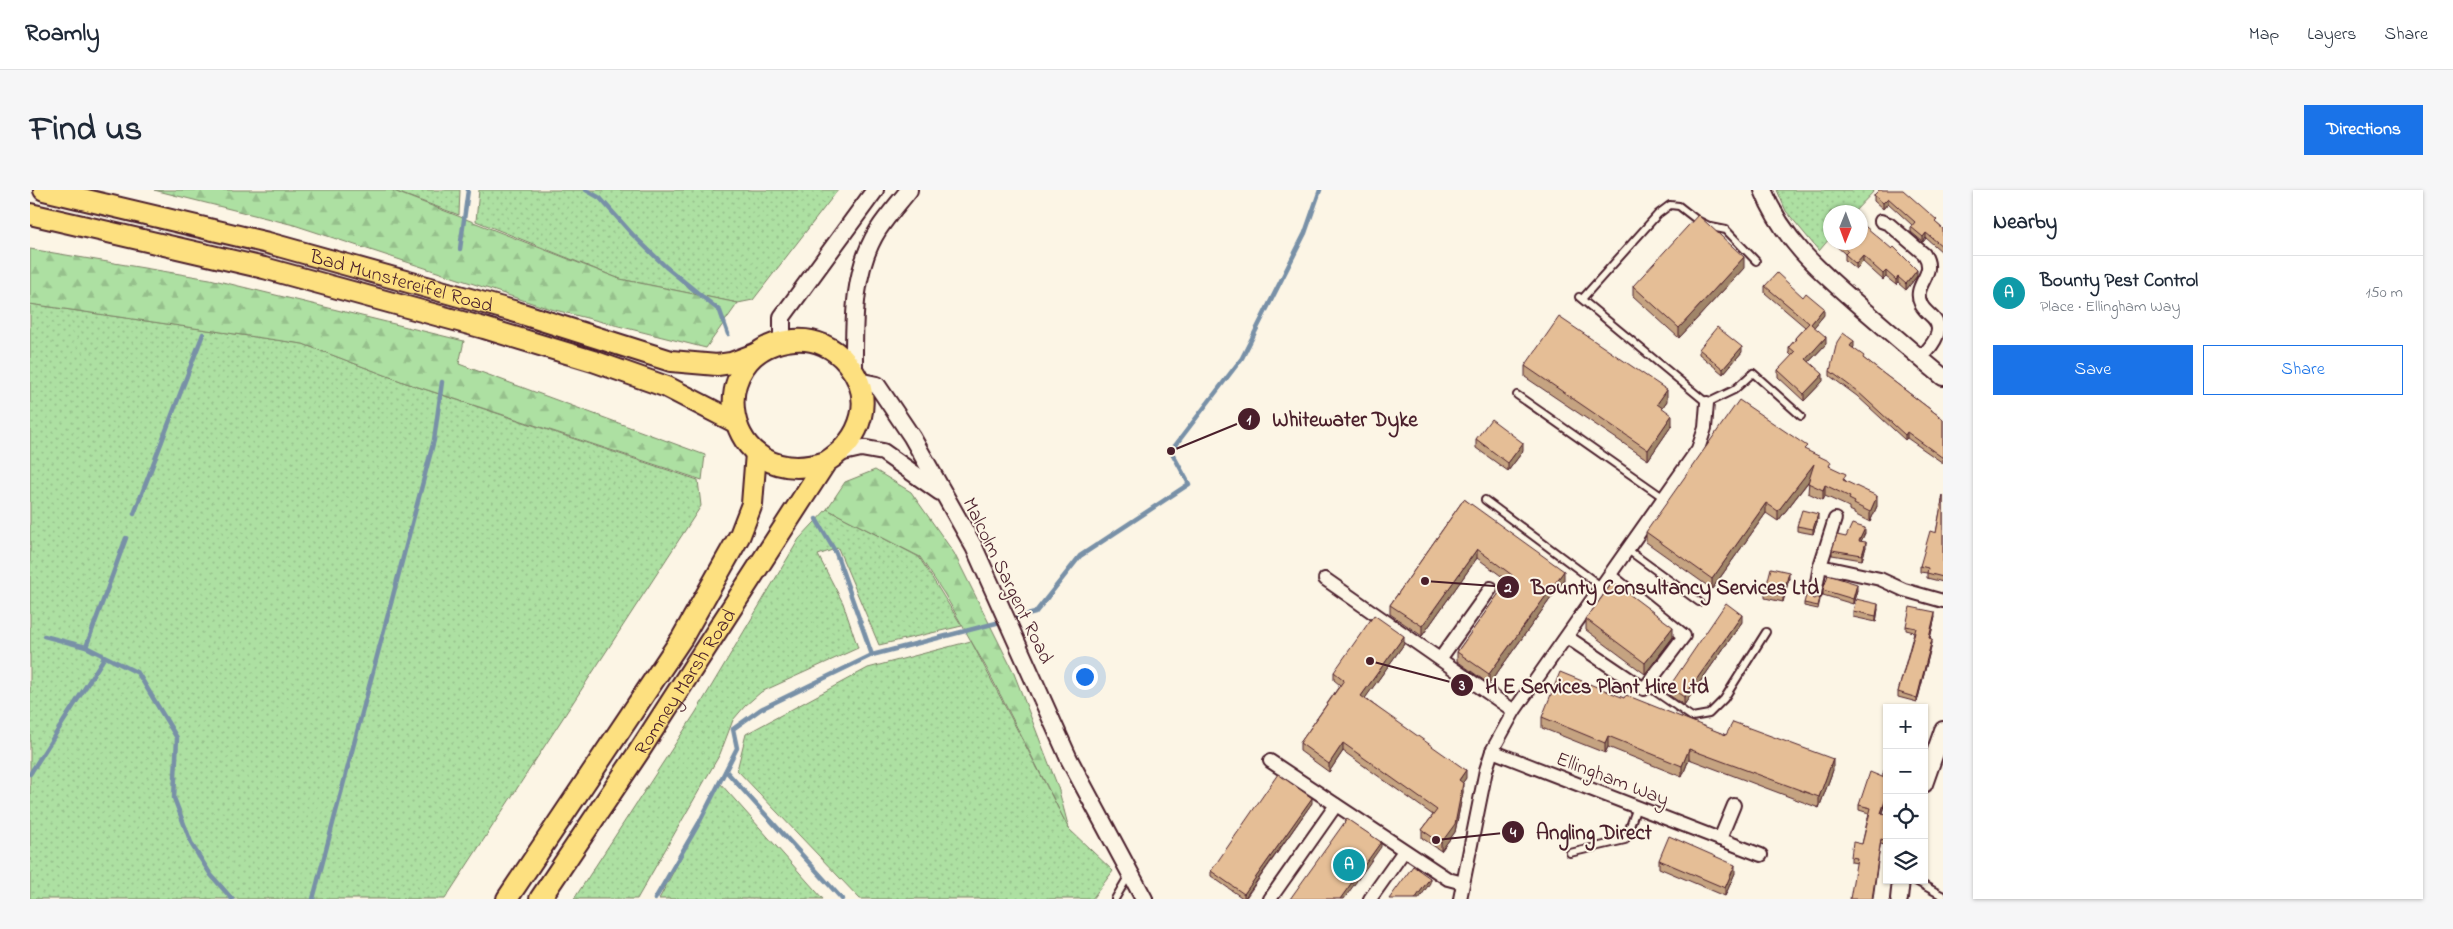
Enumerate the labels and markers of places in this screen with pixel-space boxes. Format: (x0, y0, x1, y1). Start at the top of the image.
callout: Whitewater Dyke (1237, 401, 1427, 437)
callout: Bounty Consultancy Services Ltd (1496, 569, 1828, 605)
callout: H E Services Plant Hire Ltd (1450, 667, 1719, 703)
callout: Angling Direct (1501, 814, 1662, 850)
pin: A (1333, 846, 1365, 884)

